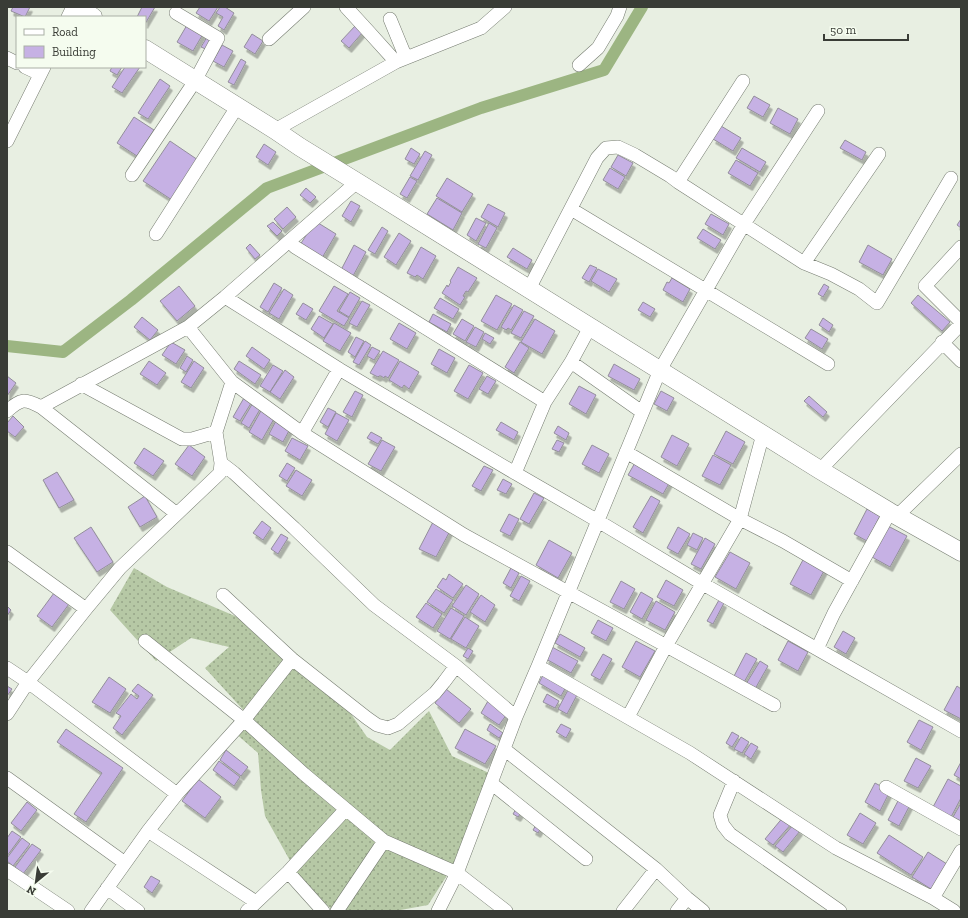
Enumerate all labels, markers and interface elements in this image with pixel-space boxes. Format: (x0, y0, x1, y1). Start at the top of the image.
legend (16, 16, 146, 68)
scale bar (824, 16, 908, 42)
text: 50 m (830, 23, 857, 37)
text: Road (52, 25, 78, 39)
text: Building (52, 45, 96, 59)
north arrow (16, 862, 56, 902)
text: N (24, 882, 38, 898)

